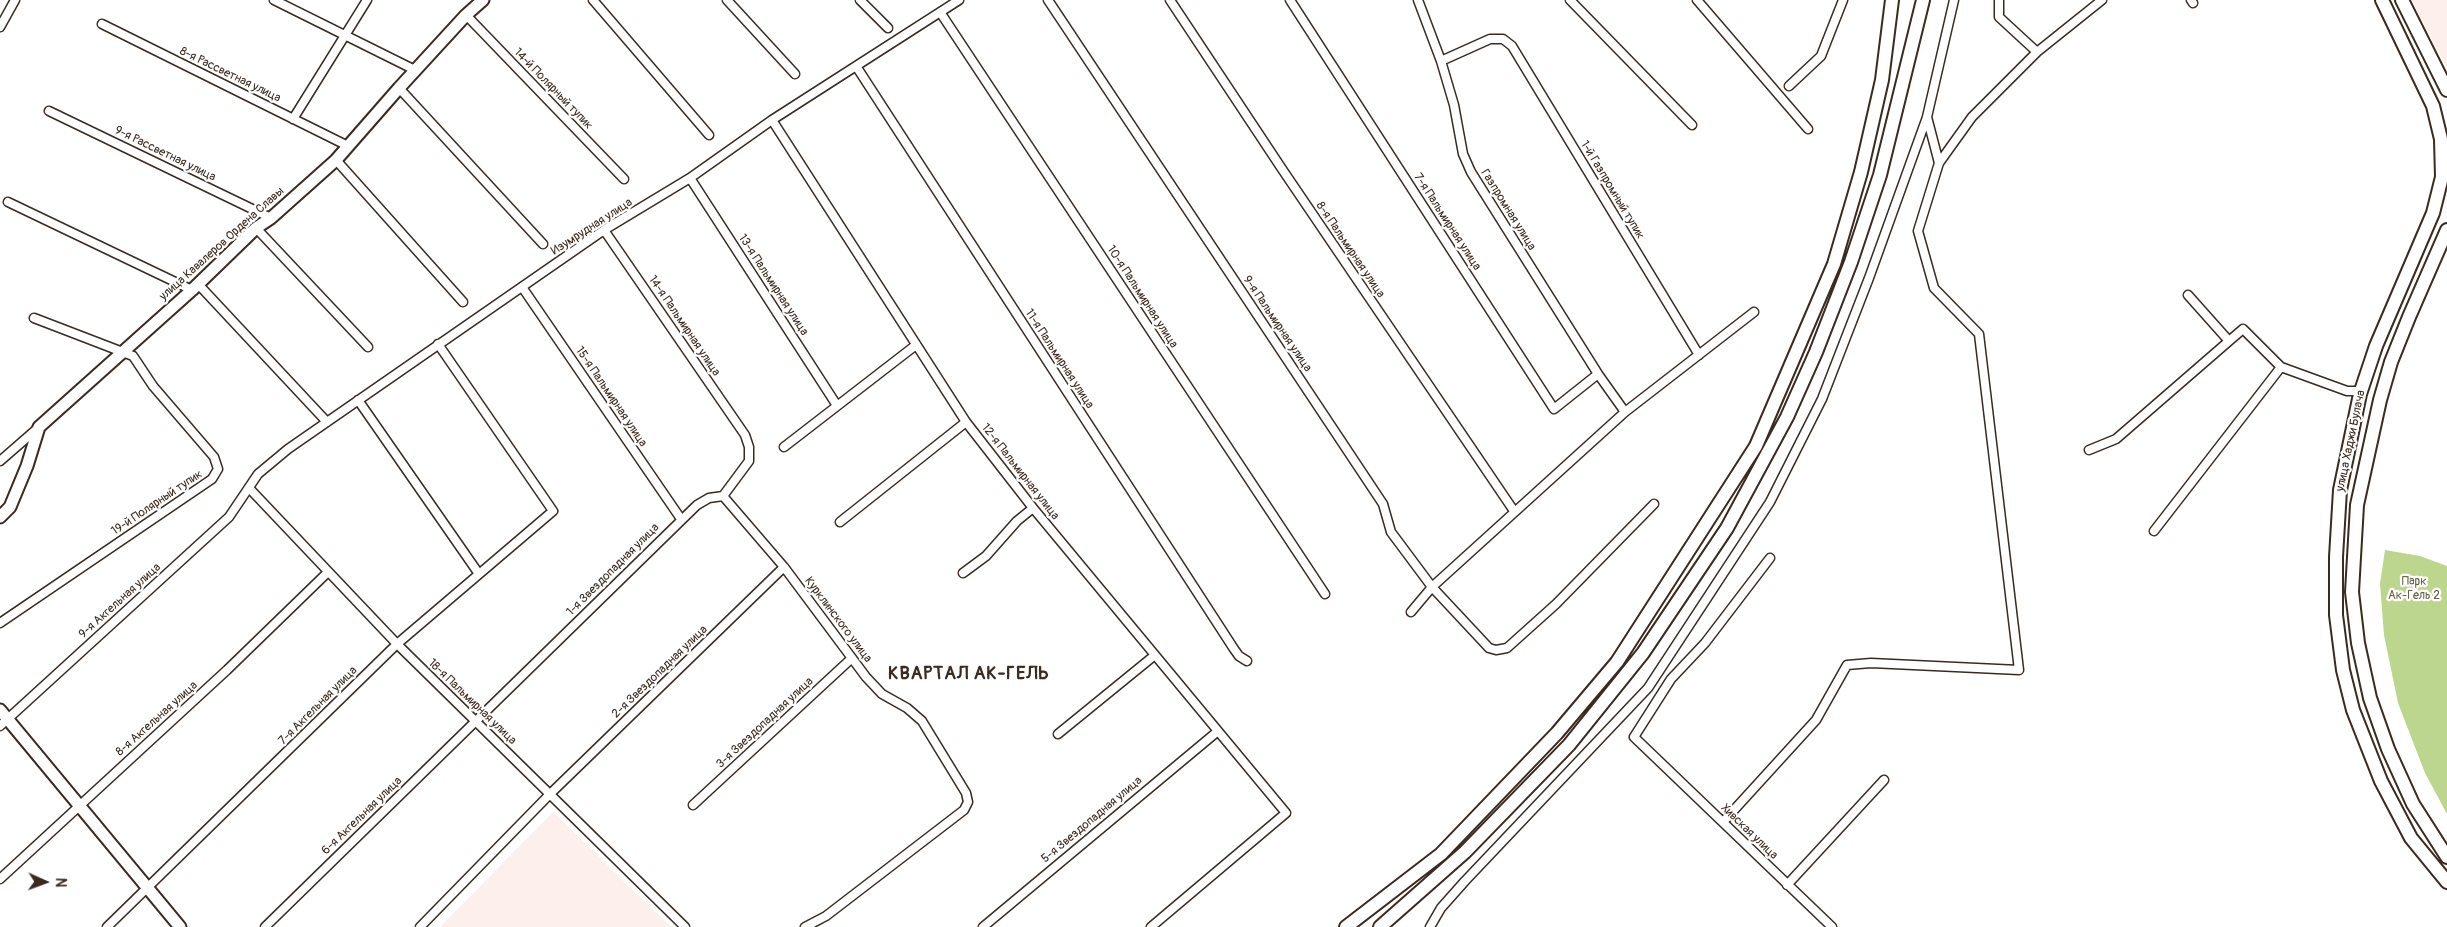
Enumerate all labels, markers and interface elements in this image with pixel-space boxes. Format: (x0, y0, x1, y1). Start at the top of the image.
street label: 8-я Рассветная улица (177, 44, 283, 106)
street label: 14-й Полярный тупик (511, 45, 595, 133)
street label: 9-я Рассветная улица (112, 123, 218, 185)
street label: 1-й Газпромный тупик (1577, 138, 1647, 242)
street label: Газпромная улица (1477, 167, 1539, 253)
street label: 7-я Пальмирная улица (1410, 171, 1484, 273)
street label: улица Кавалеров Ордена Славы (157, 184, 287, 304)
street label: Изумрудная улица (549, 195, 635, 259)
street label: 8-я Пальмирная улица (1313, 199, 1387, 301)
street label: 13-я Пальмирная улица (735, 232, 811, 338)
street label: 10-я Пальмирная улица (1103, 243, 1181, 351)
street label: 14-я Пальмирная улица (645, 273, 723, 379)
street label: 9-я Пальмирная улица (1240, 273, 1314, 375)
street label: 11-я Пальмирная улица (1021, 306, 1097, 412)
street label: 15-я Пальмирная улица (572, 344, 650, 450)
street label: улица Хаджи Булача (2333, 389, 2369, 493)
street label: 12-я Пальмирная улица (978, 421, 1062, 523)
street label: 19-й Полярный тупик (109, 467, 205, 539)
street label: 1-я Звездопадная улица (564, 521, 662, 619)
street label: 9-я Акгельная улица (76, 561, 164, 641)
street label: Курклинского улица (801, 574, 875, 666)
park label: Парк Ак-Гель 2 (2388, 575, 2440, 603)
street label: 2-я Звездопадная улица (609, 623, 711, 721)
street label: 18-я Пальмирная улица (425, 656, 519, 748)
district label: КВАРТАЛ АК-ГЕЛЬ (886, 663, 1052, 685)
street label: 7-я Акгельная улица (276, 664, 360, 748)
street label: 3-я Звездопадная улица (714, 674, 816, 772)
street label: 8-я Акгельная улица (113, 679, 201, 759)
street label: 6-я Акгельная улица (319, 774, 405, 858)
street label: 5-я Звездопадная улица (1039, 774, 1145, 866)
street label: Хивская улица (1717, 801, 1781, 863)
north arrow (20, 857, 70, 907)
text: N (52, 878, 69, 888)

